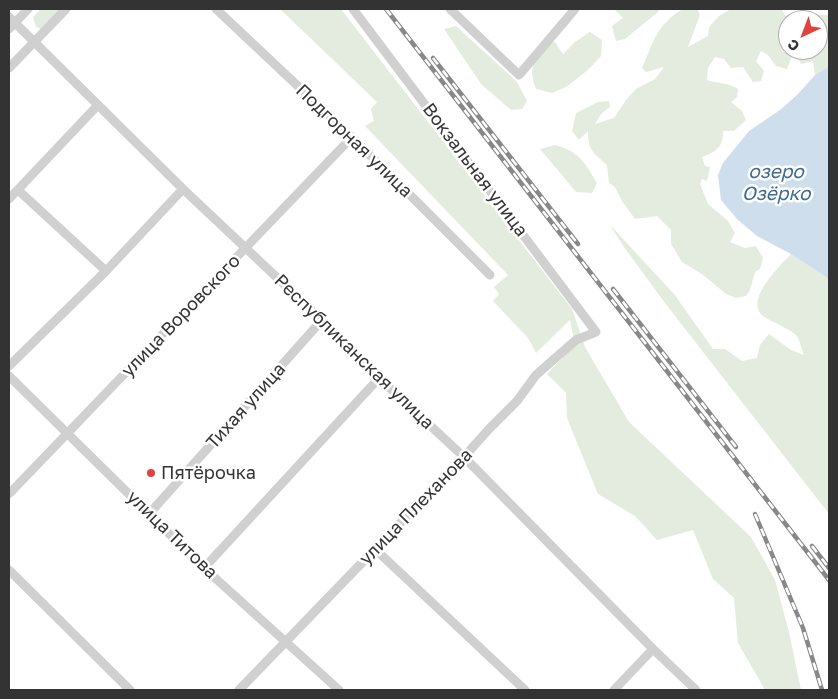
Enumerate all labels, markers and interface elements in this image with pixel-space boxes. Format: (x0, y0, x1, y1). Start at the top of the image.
north arrow (778, 10, 828, 60)
text: С (784, 36, 803, 55)
street label: Подгорная улица (291, 80, 417, 202)
street label: Вокзальная улица (418, 99, 532, 241)
water label: озеро Озёрко (742, 161, 810, 205)
street label: улица Воровского (117, 250, 245, 382)
street label: Республиканская улица (270, 270, 438, 434)
street label: Тихая улица (202, 359, 290, 453)
street label: улица Плеханова (355, 444, 477, 570)
place label: Пятёрочка (161, 462, 256, 484)
marker: Пятёрочка (145, 467, 157, 479)
street label: улица Титова (122, 486, 222, 584)

